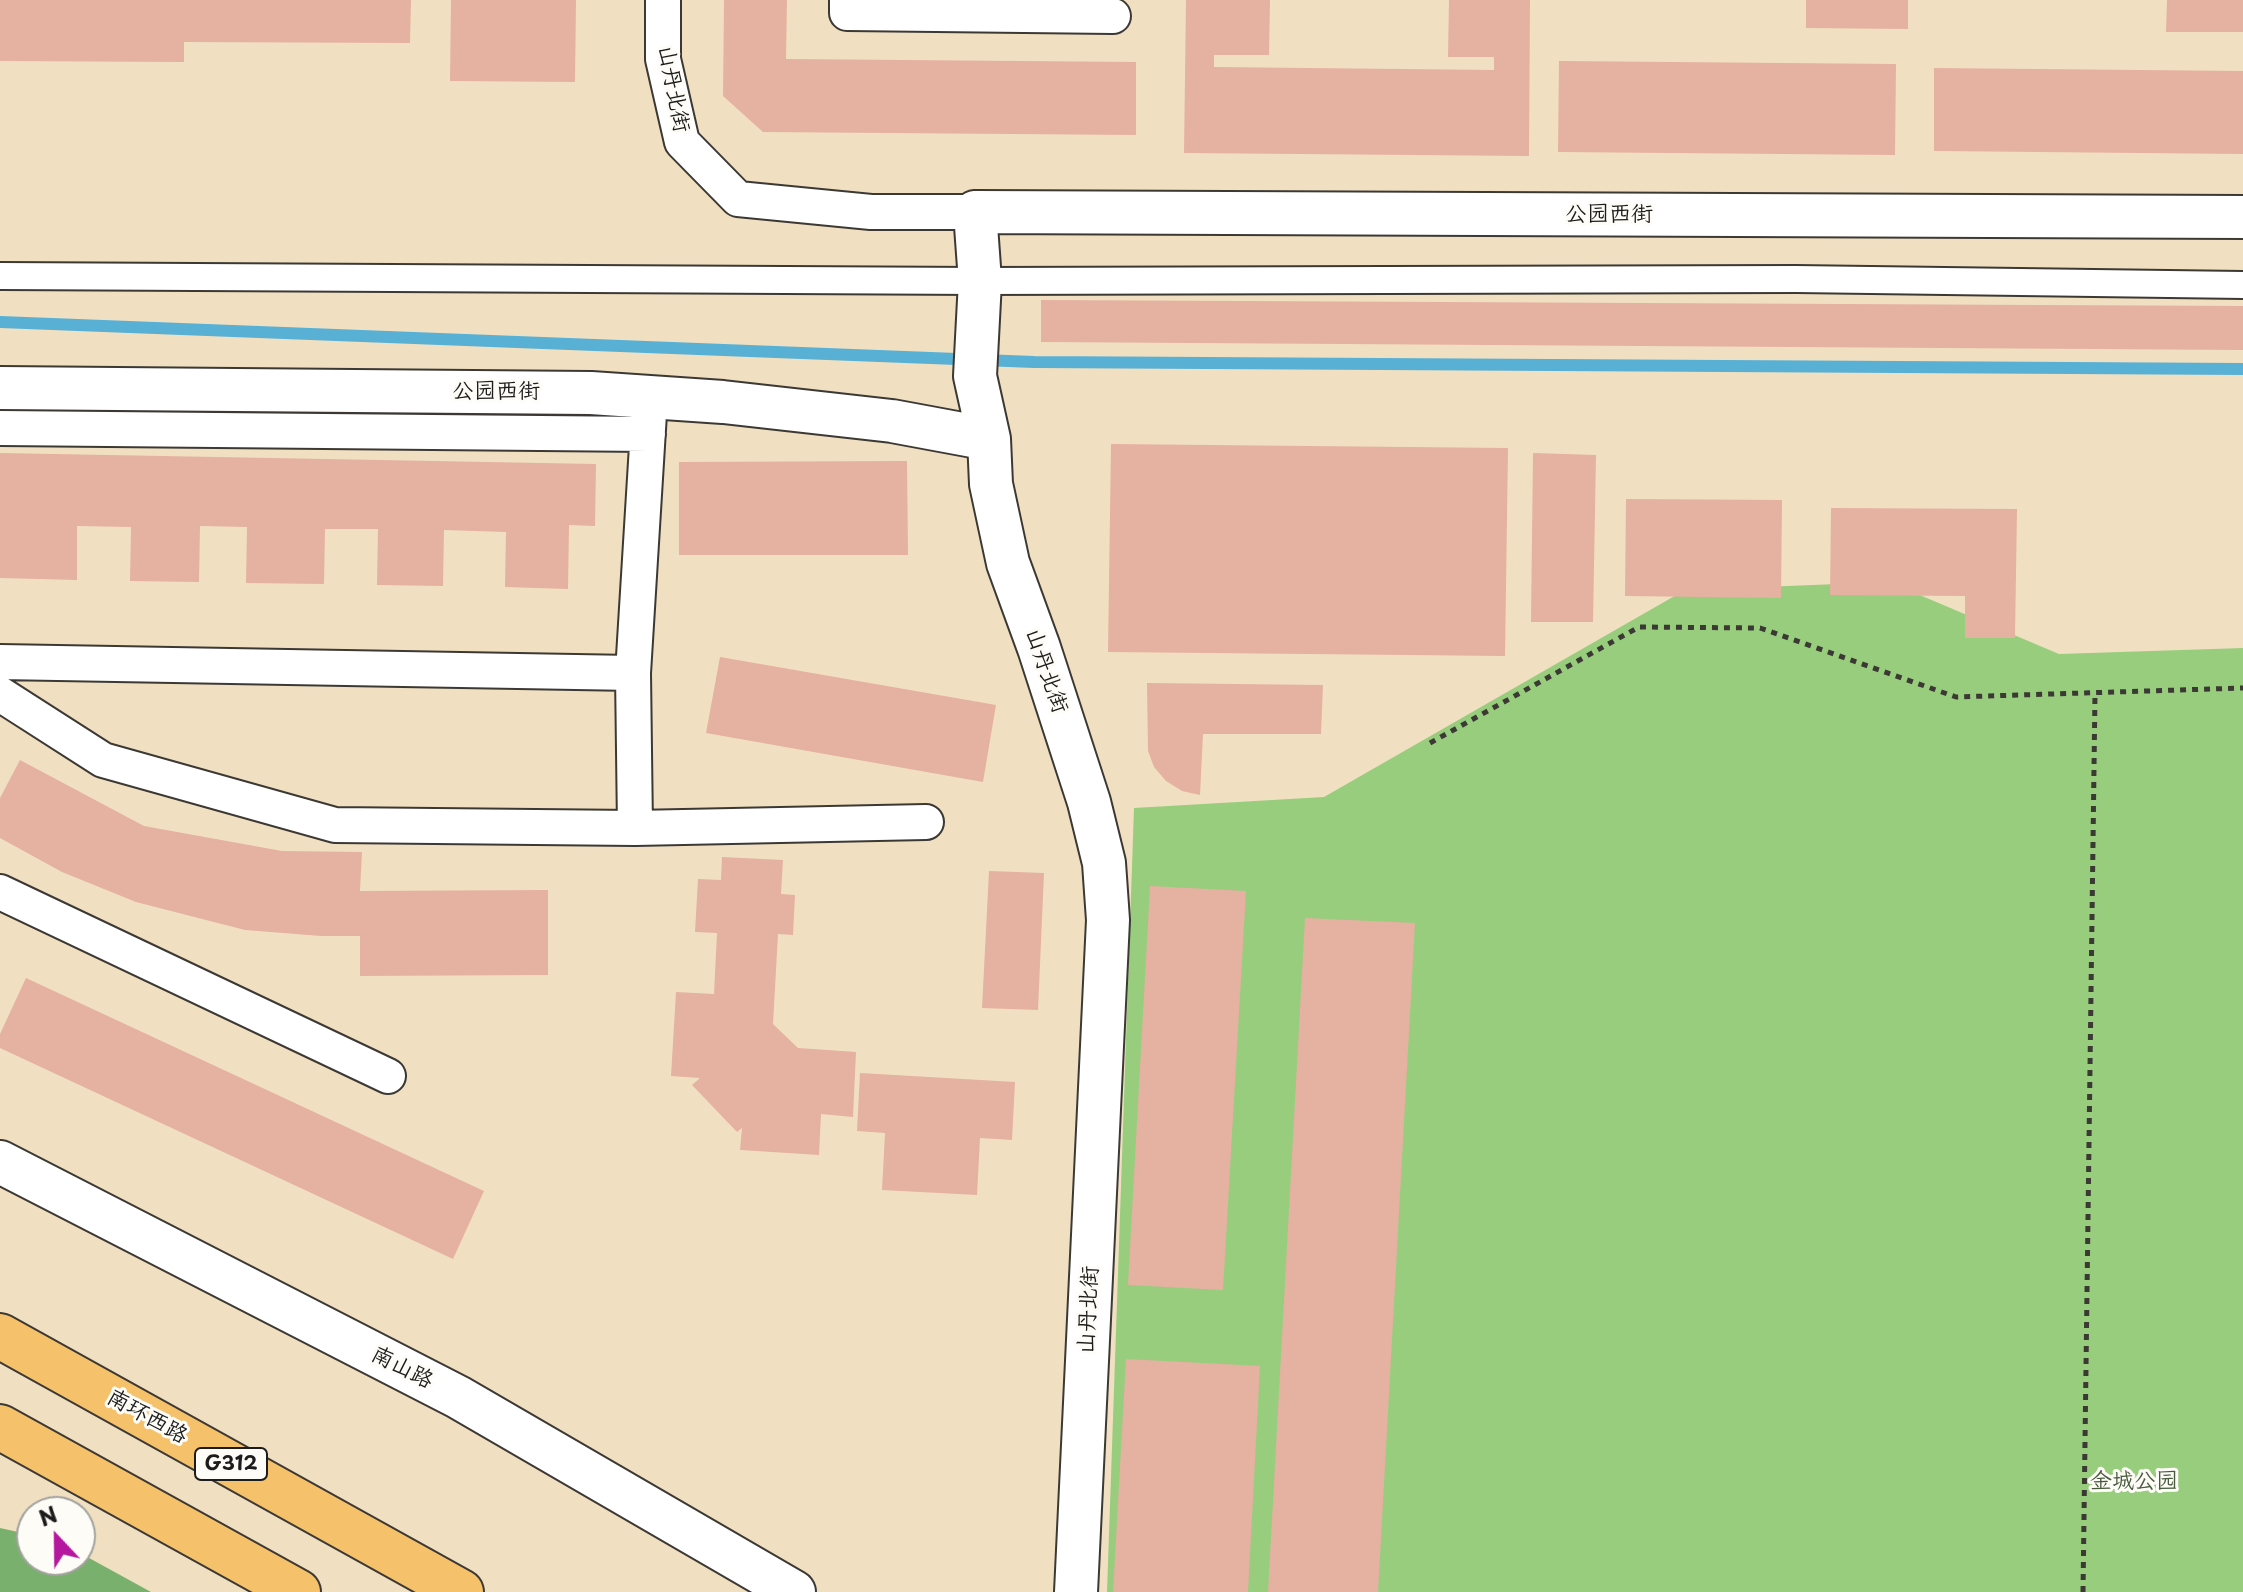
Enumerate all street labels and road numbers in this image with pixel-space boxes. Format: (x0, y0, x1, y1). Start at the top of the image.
street label: 山丹北街 (652, 43, 694, 135)
street label: 公园西街 (1565, 202, 1653, 228)
street label: 公园西街 (452, 379, 540, 405)
street label: 山丹北街 (1019, 625, 1073, 717)
street label: 山丹北街 (1074, 1265, 1104, 1355)
street label: 南山路 (367, 1341, 437, 1395)
street label: 南环西路 (102, 1384, 192, 1450)
road number: G312 (195, 1448, 267, 1480)

